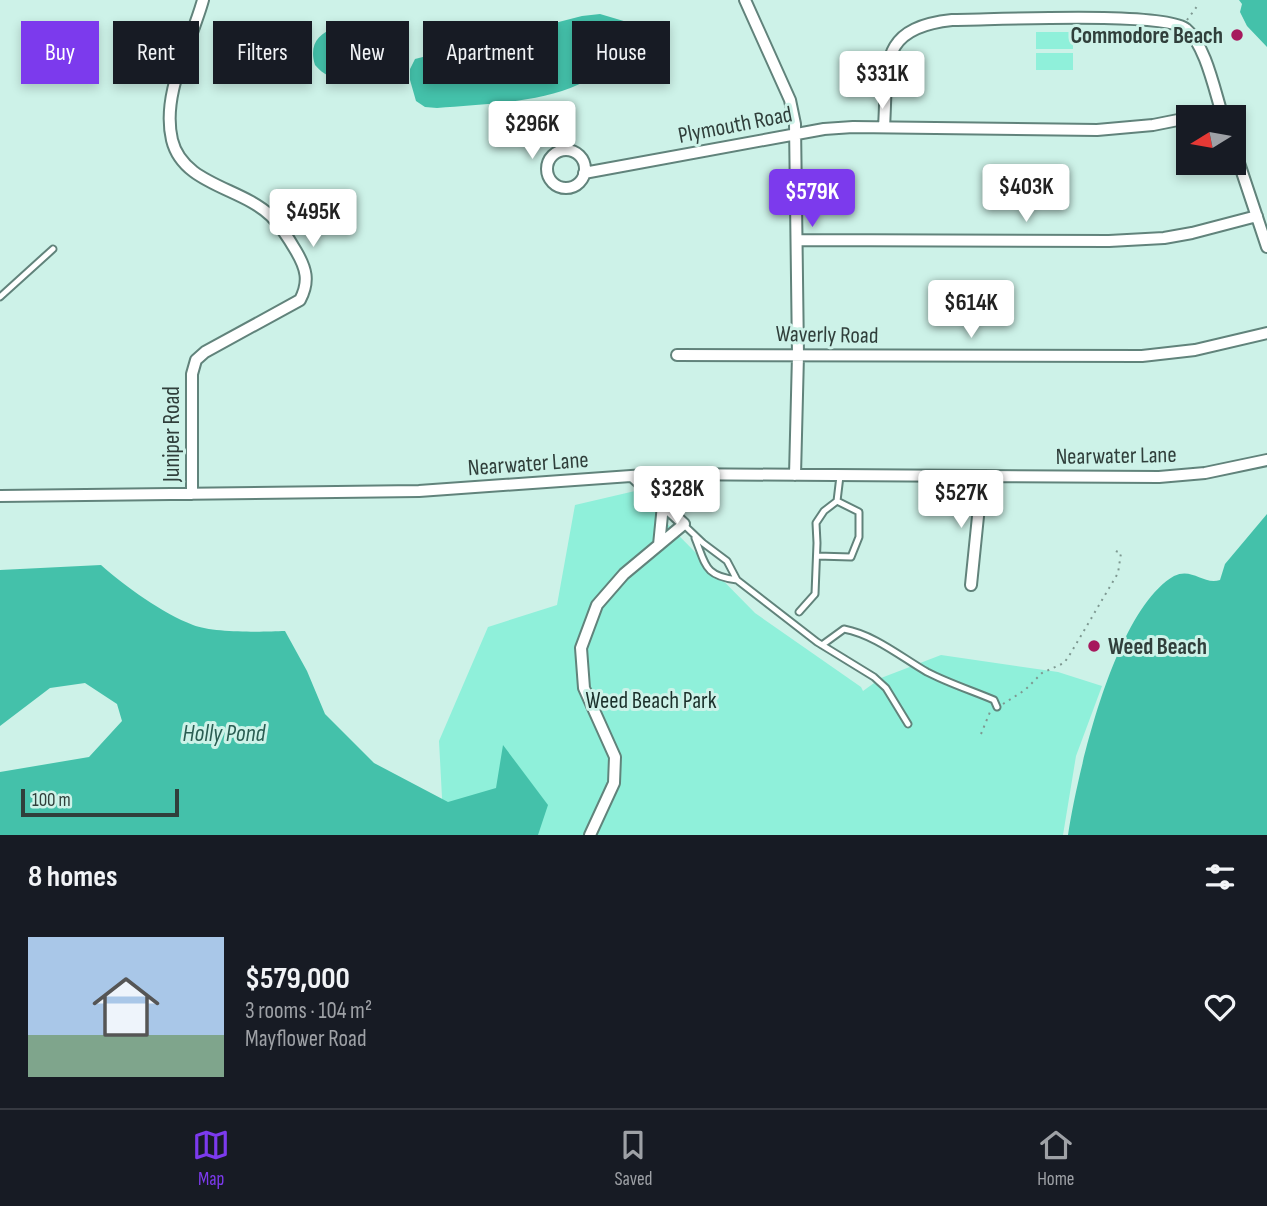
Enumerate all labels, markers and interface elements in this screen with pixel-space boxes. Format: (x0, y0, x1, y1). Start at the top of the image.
chip: Buy (21, 21, 99, 84)
chip: Rent (113, 21, 199, 84)
chip: Filters (213, 21, 312, 84)
chip: New (326, 21, 409, 84)
chip: Apartment (423, 21, 558, 84)
chip: House (572, 21, 670, 84)
place label: Commodore Beach (1070, 22, 1223, 50)
marker: Commodore Beach (1229, 27, 1245, 43)
pin: $331K (833, 52, 931, 111)
text: $331K (855, 60, 909, 88)
street label: Plymouth Road (676, 100, 795, 150)
pin: $296K (483, 102, 581, 161)
north arrow (1176, 105, 1246, 175)
map controls (1176, 105, 1246, 175)
text: $296K (505, 110, 559, 138)
pin: $403K (977, 164, 1075, 224)
pin: $579K (763, 170, 861, 229)
text: $403K (998, 173, 1054, 201)
text: $579K (785, 178, 839, 206)
pin: $495K (264, 190, 362, 249)
text: $495K (286, 198, 340, 226)
pin: $614K (922, 280, 1020, 340)
text: $614K (944, 289, 998, 317)
street label: Waverly Road (775, 320, 879, 350)
street label: Juniper Road (158, 386, 186, 483)
street label: Nearwater Lane (1055, 441, 1177, 471)
street label: Nearwater Lane (467, 446, 589, 482)
pin: $328K (628, 466, 726, 526)
pin: $527K (912, 470, 1010, 530)
text: $328K (650, 475, 704, 503)
text: $527K (934, 479, 988, 507)
place label: Weed Beach (1108, 633, 1207, 661)
marker: Weed Beach (1086, 638, 1102, 654)
park label: Weed Beach Park (585, 687, 717, 715)
water label: Holly Pond (183, 719, 267, 748)
scale bar (21, 786, 178, 818)
text: 100 m (32, 789, 71, 812)
icon: filters (1201, 858, 1239, 896)
text: 8 homes (28, 859, 117, 895)
text: $579,000 (245, 961, 350, 997)
icon: home (84, 965, 168, 1049)
icon: heart (1201, 988, 1239, 1026)
text: 3 rooms · 104 m² (245, 997, 372, 1025)
text: Mayflower Road (245, 1025, 367, 1053)
tab: Map (192, 1126, 230, 1191)
tab: Saved (614, 1126, 653, 1191)
tab: Home (1037, 1126, 1075, 1191)

